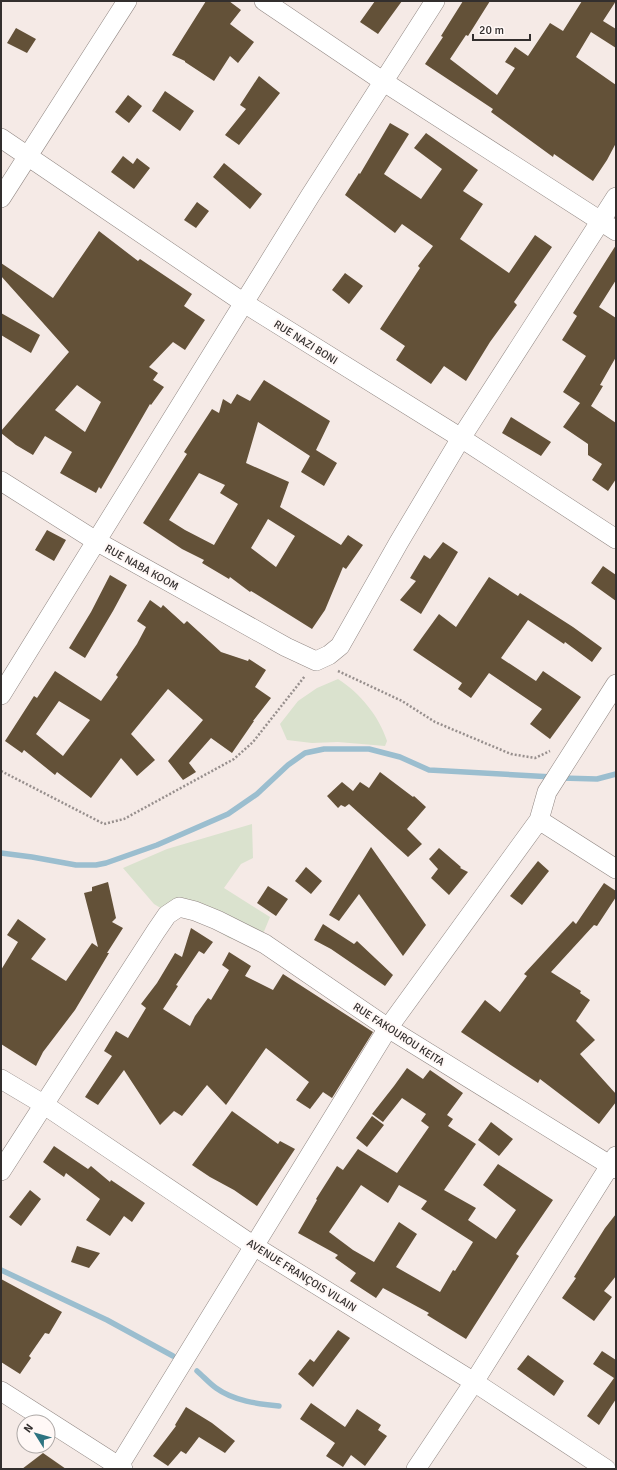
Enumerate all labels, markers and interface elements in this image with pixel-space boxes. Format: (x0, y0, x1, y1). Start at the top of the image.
scale bar (473, 16, 530, 42)
text: 20 m (479, 23, 504, 38)
street label: RUE NAZI BONI (271, 318, 340, 367)
street label: RUE NABA KOOM (103, 542, 181, 593)
street label: RUE FAKOUROU KEITA (351, 1000, 447, 1069)
street label: AVENUE FRANÇOIS VILAIN (244, 1236, 359, 1315)
north arrow (16, 1414, 56, 1454)
text: N (21, 1421, 36, 1435)

